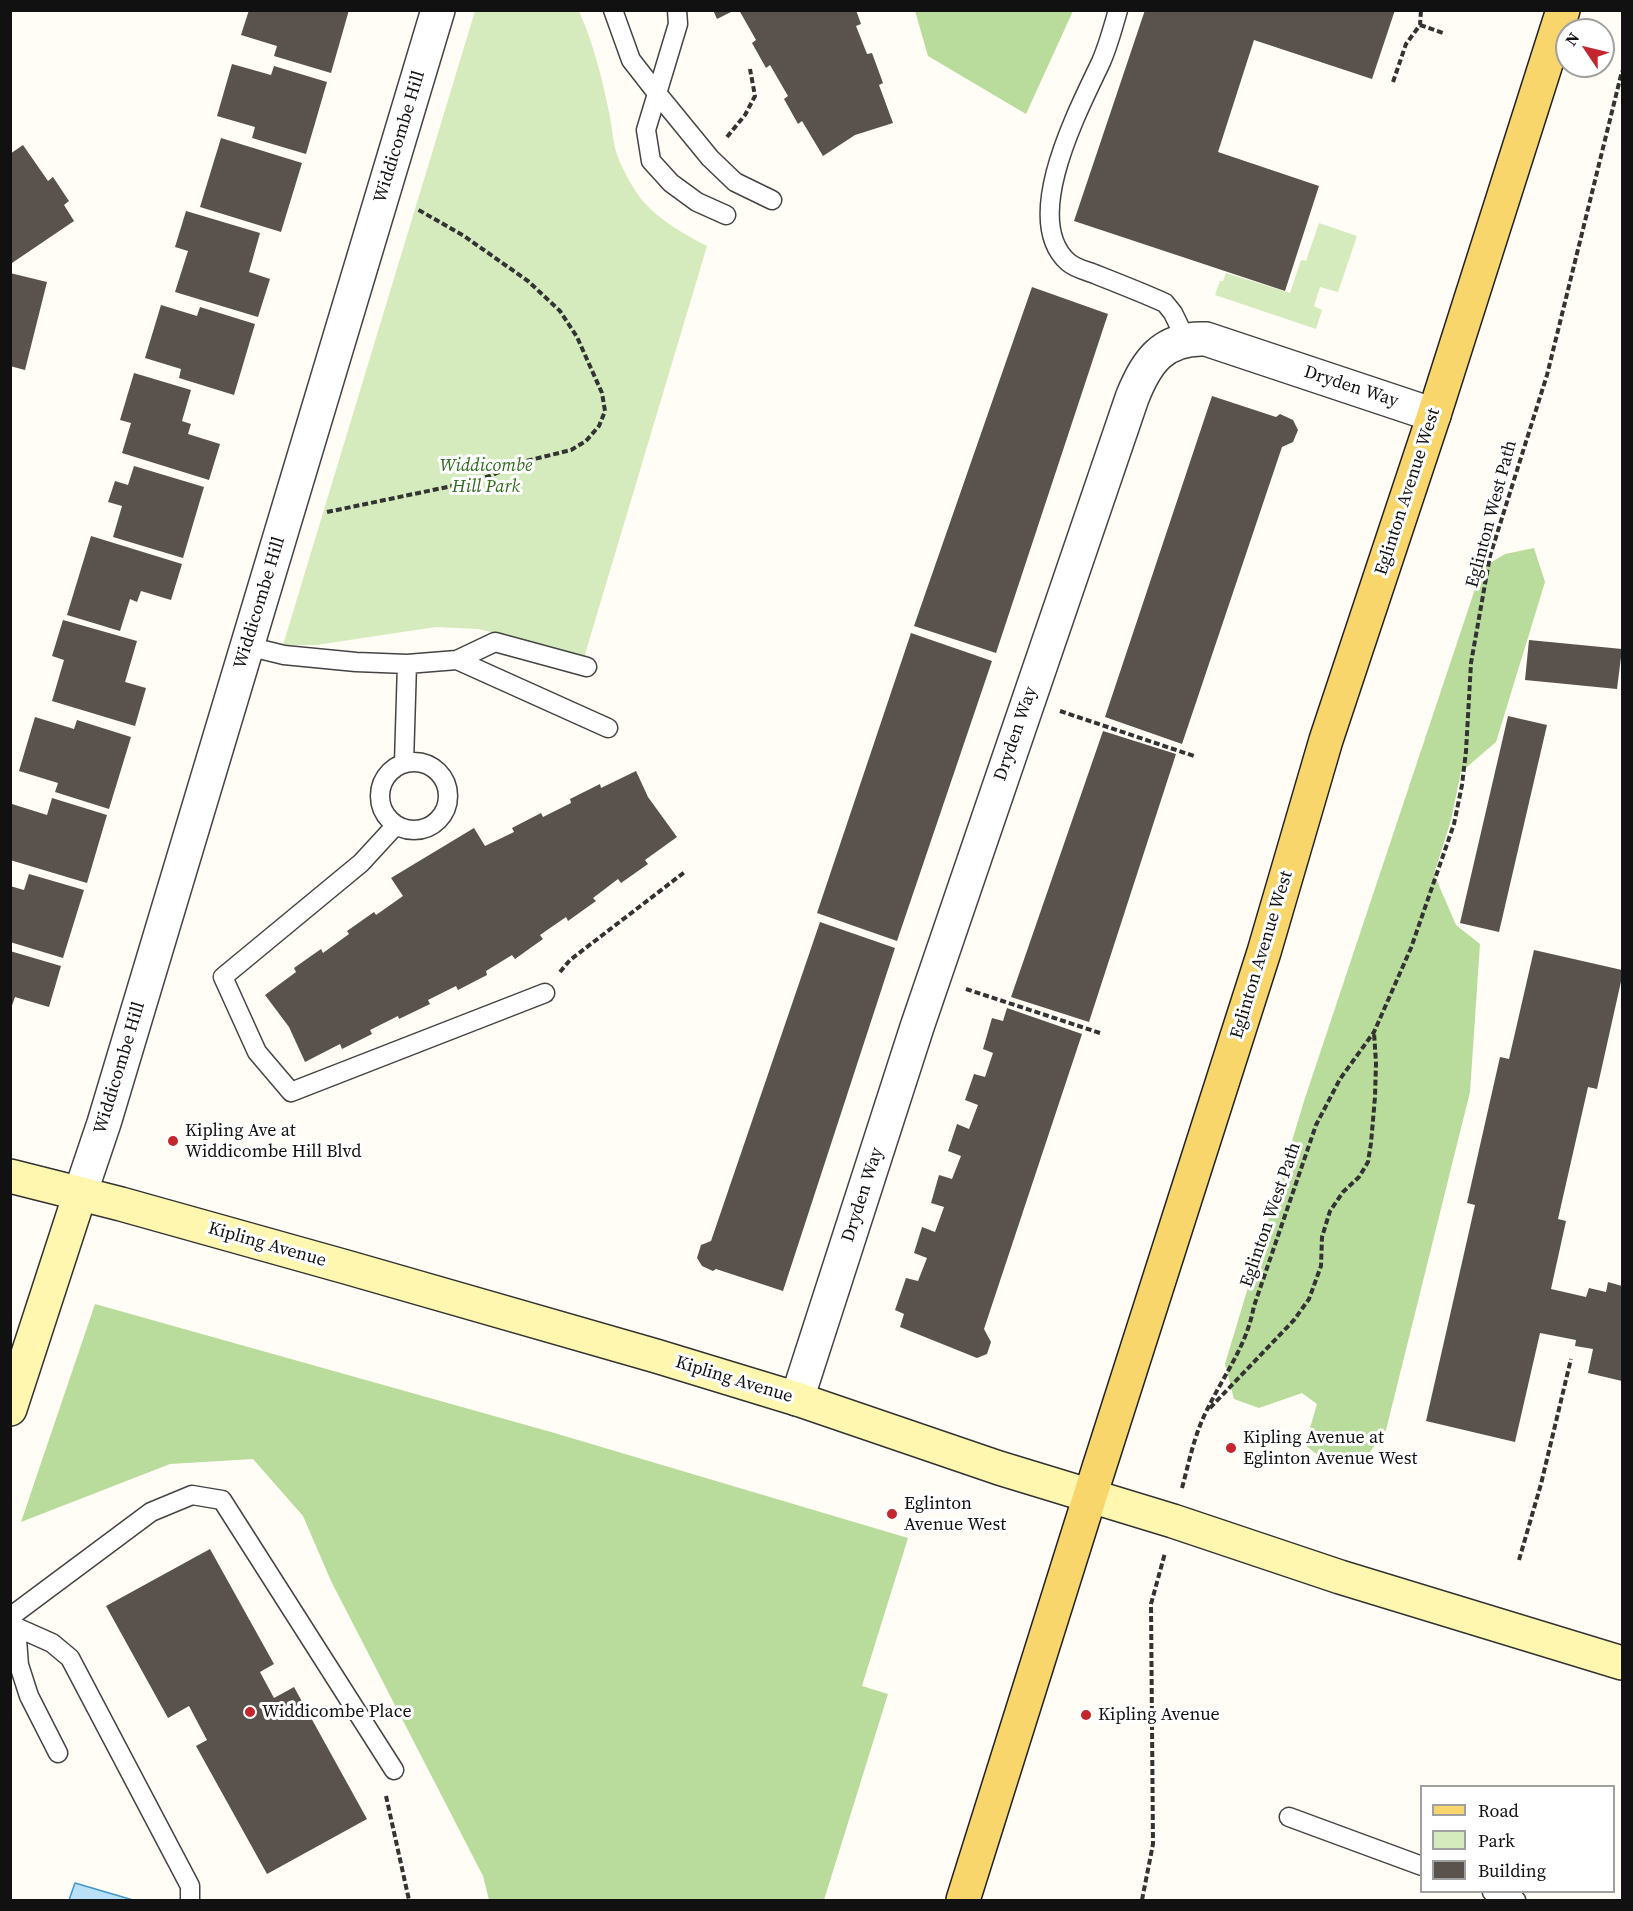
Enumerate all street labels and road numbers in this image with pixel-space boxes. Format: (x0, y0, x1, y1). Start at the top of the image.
street label: Widdicombe Hill (370, 68, 430, 206)
street label: Dryden Way (1301, 362, 1401, 412)
street label: Eglinton Avenue West (1371, 406, 1445, 578)
street label: Eglinton West Path (1462, 438, 1522, 590)
street label: Widdicombe Hill (230, 534, 290, 672)
street label: Dryden Way (990, 684, 1042, 784)
street label: Eglinton Avenue West (1226, 868, 1298, 1042)
street label: Widdicombe Hill (90, 999, 150, 1137)
street label: Eglinton West Path (1236, 1140, 1306, 1290)
street label: Dryden Way (838, 1145, 888, 1245)
street label: Kipling Avenue (206, 1218, 328, 1272)
street label: Kipling Avenue (673, 1352, 795, 1408)

